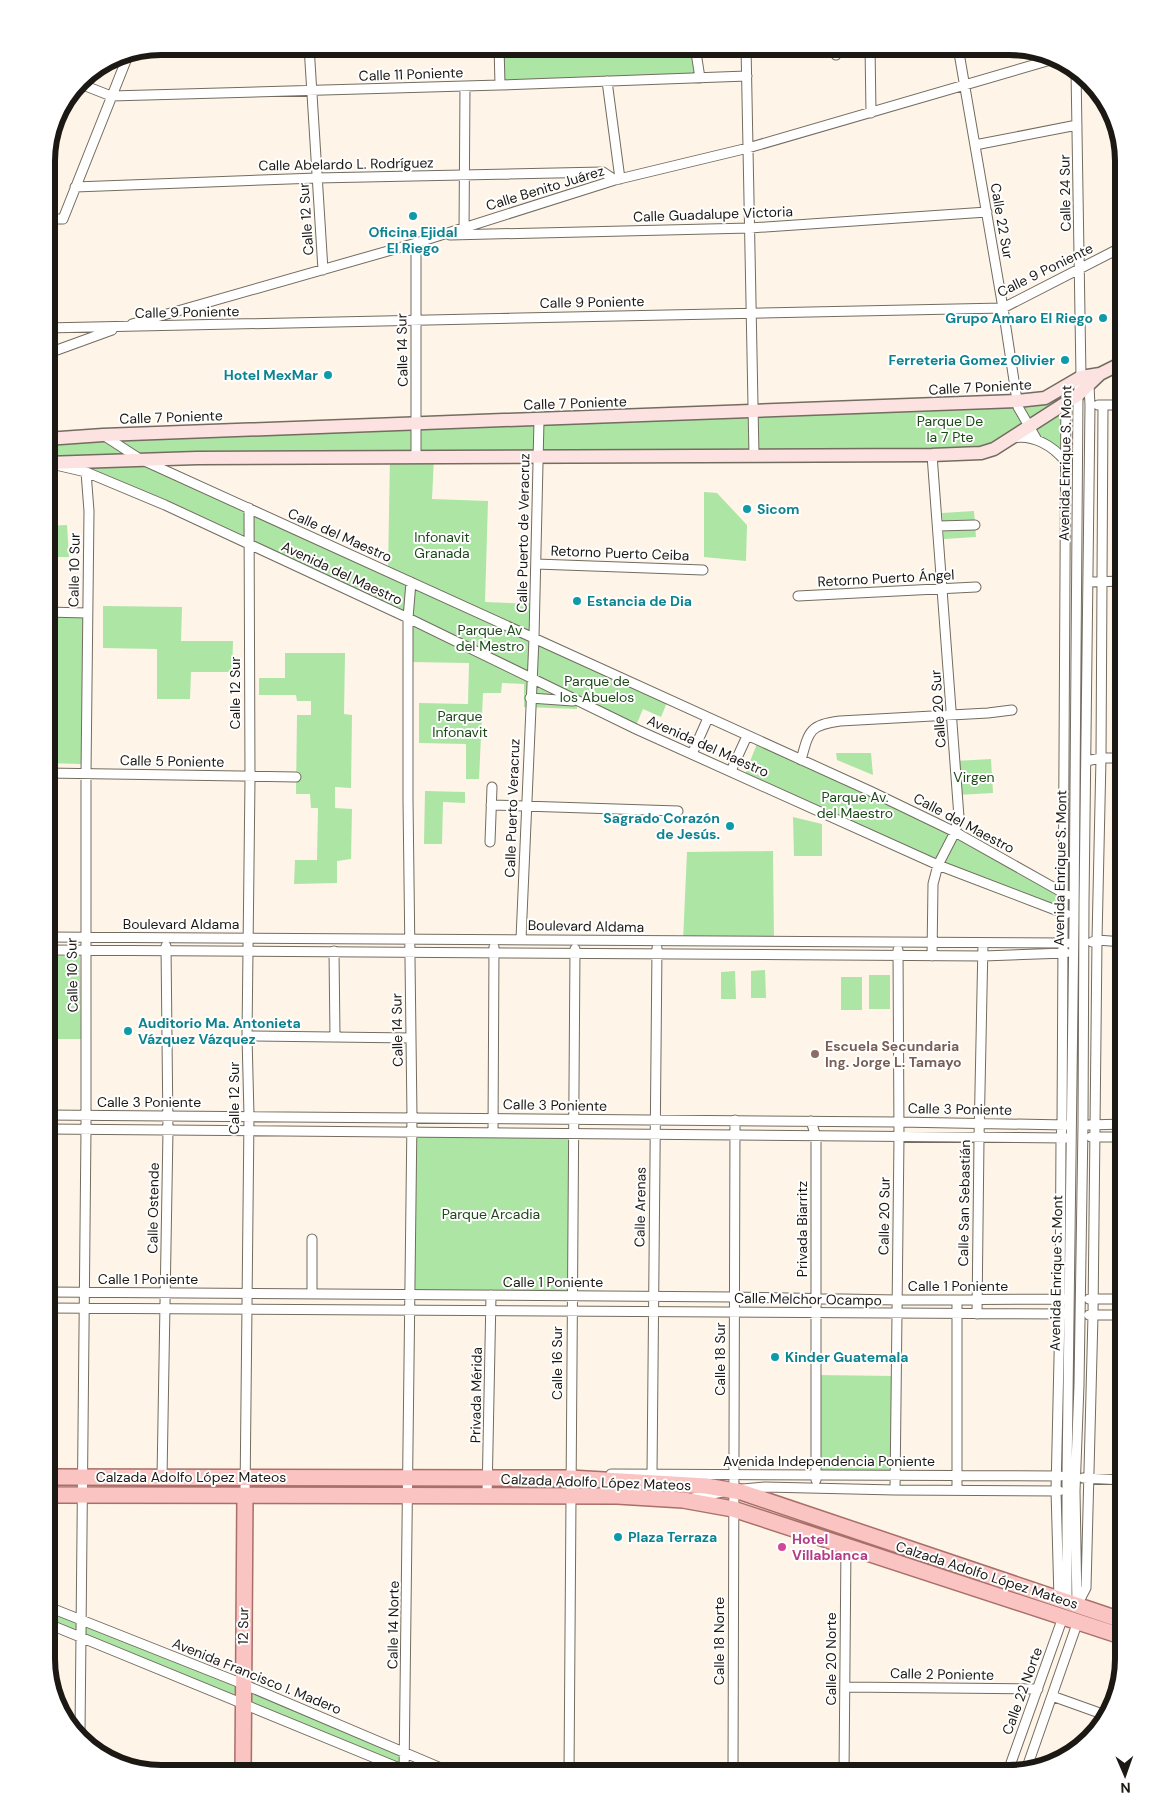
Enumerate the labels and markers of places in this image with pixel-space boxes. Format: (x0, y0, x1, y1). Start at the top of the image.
marker: Oficina Ejidal El Riego (407, 210, 419, 222)
place label: Oficina Ejidal El Riego (369, 223, 457, 257)
place label: Grupo Amaro El Riego (945, 309, 1093, 327)
marker: Grupo Amaro El Riego (1097, 312, 1109, 324)
place label: Ferreteria Gomez Olivier (888, 351, 1055, 369)
marker: Ferreteria Gomez Olivier (1059, 354, 1071, 366)
place label: Hotel MexMar (224, 366, 318, 384)
marker: Hotel MexMar (322, 369, 334, 381)
place label: Sicom (757, 500, 800, 518)
marker: Sicom (741, 503, 753, 515)
place label: Estancia de Dia (587, 592, 692, 610)
marker: Estancia de Dia (571, 595, 583, 607)
place label: Sagrado Corazón de Jesús. (603, 809, 720, 843)
marker: Sagrado Corazón de Jesús. (724, 820, 736, 832)
place label: Auditorio Ma. Antonieta Vázquez Vázquez (138, 1014, 301, 1048)
marker: Auditorio Ma. Antonieta Vázquez Vázquez (122, 1025, 134, 1037)
place label: Escuela Secundaria Ing. Jorge L. Tamayo (825, 1037, 962, 1071)
marker: Escuela Secundaria Ing. Jorge L. Tamayo (809, 1048, 821, 1060)
place label: Kinder Guatemala (785, 1348, 909, 1366)
marker: Kinder Guatemala (769, 1351, 781, 1363)
place label: Plaza Terraza (628, 1528, 717, 1546)
place label: Hotel Villablanca (792, 1530, 868, 1564)
marker: Plaza Terraza (612, 1531, 624, 1543)
marker: Hotel Villablanca (776, 1541, 788, 1553)

